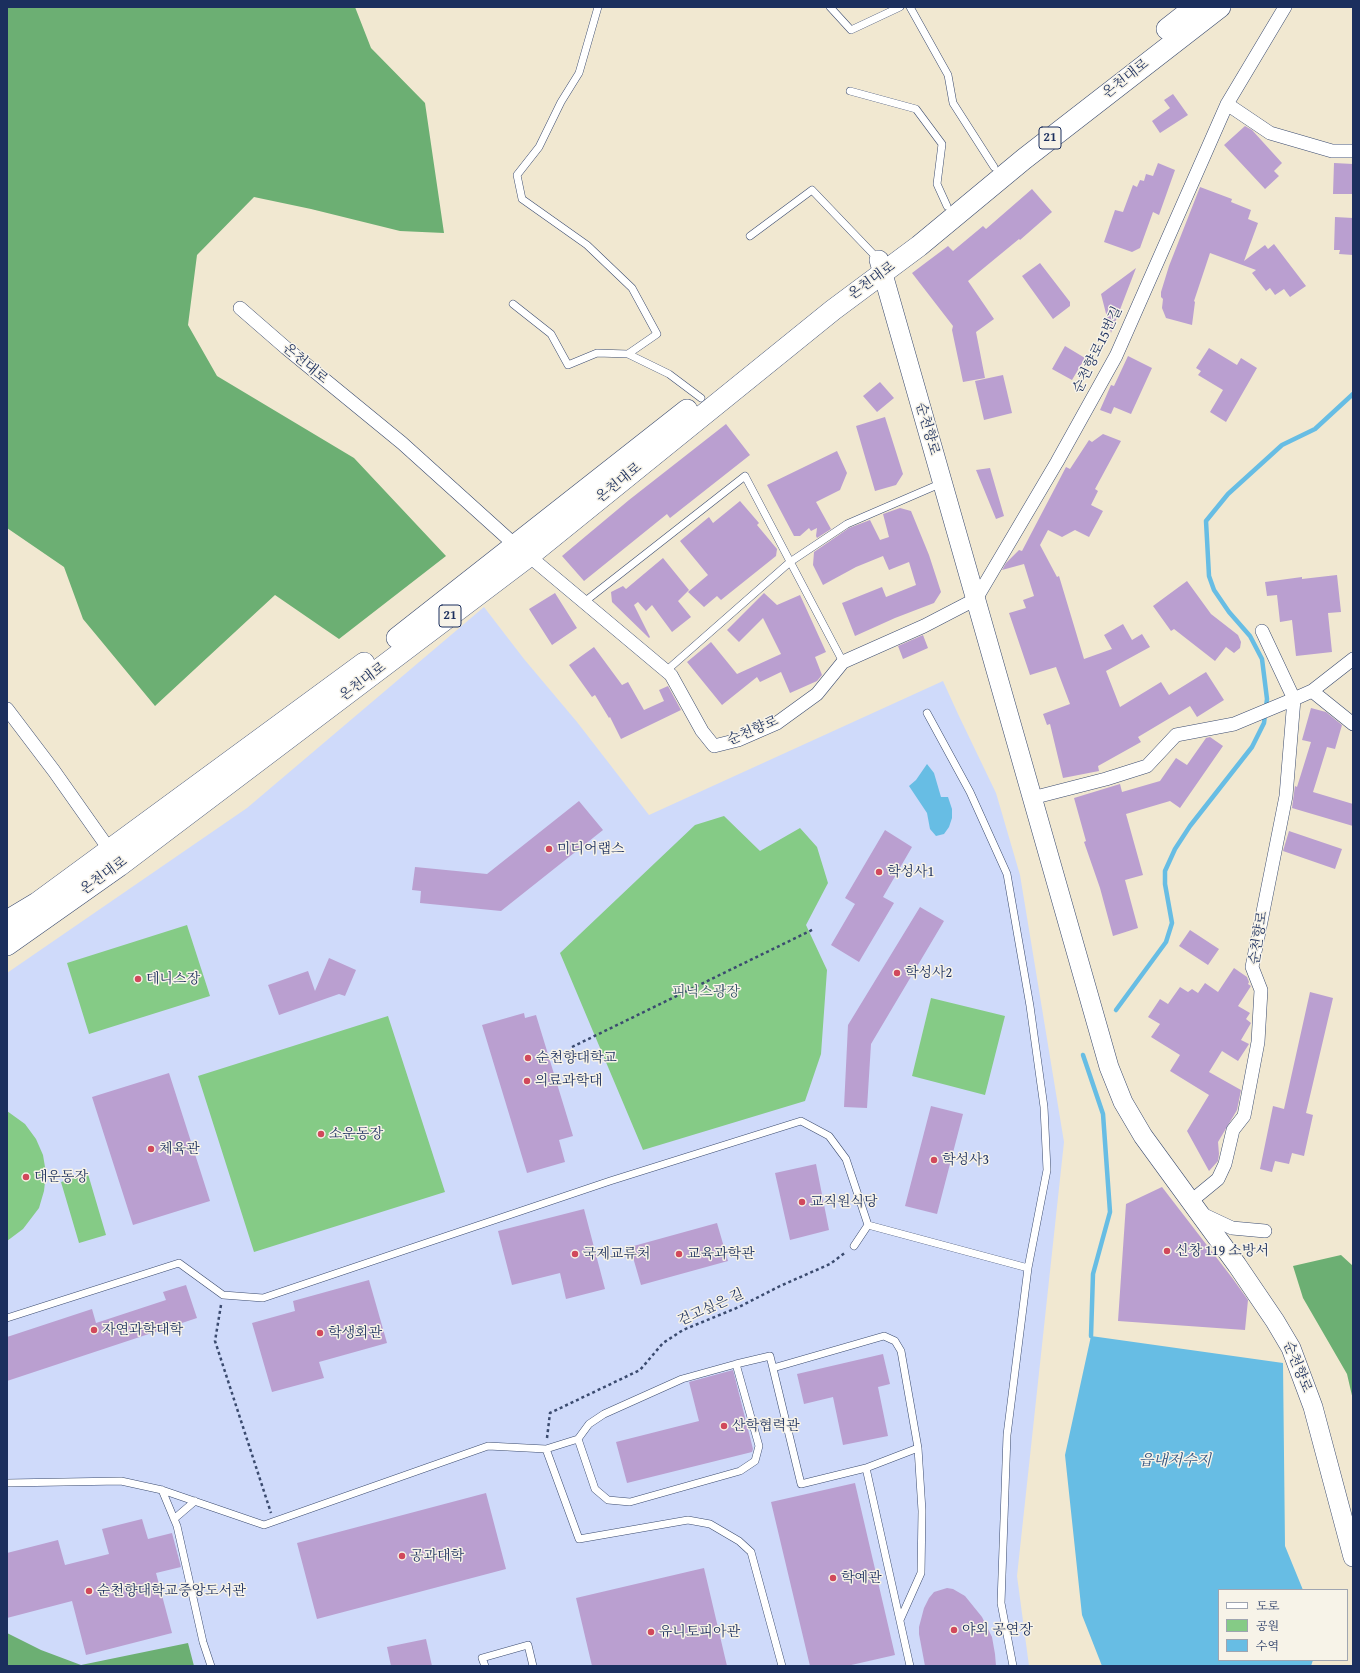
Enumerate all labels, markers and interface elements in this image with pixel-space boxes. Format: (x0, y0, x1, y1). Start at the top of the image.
street label: 온천대로 (1100, 56, 1152, 102)
road number: 21 (1039, 127, 1061, 149)
street label: 온천대로 (845, 258, 899, 304)
street label: 순천향로15번길 (1070, 304, 1126, 396)
street label: 온천대로 (279, 340, 331, 388)
street label: 순천향로 (911, 401, 943, 457)
street label: 온천대로 (593, 459, 645, 507)
road number: 21 (439, 605, 461, 627)
street label: 온천대로 (336, 659, 390, 705)
street label: 순천향로 (725, 713, 781, 749)
place label: 미디어랩스 (557, 841, 625, 857)
marker: 미디어랩스 (544, 844, 554, 854)
street label: 온천대로 (77, 853, 131, 899)
place label: 학성사1 (887, 864, 934, 880)
marker: 학성사1 (874, 867, 884, 877)
street label: 순천향로 (1246, 910, 1272, 966)
place label: 학성사2 (905, 965, 952, 981)
marker: 학성사2 (892, 968, 902, 978)
place label: 테니스장 (146, 971, 200, 987)
marker: 테니스장 (133, 974, 143, 984)
park label: 피닉스광장 (672, 984, 740, 1000)
place label: 순천향대학교 (536, 1050, 617, 1066)
marker: 순천향대학교 (523, 1053, 533, 1063)
place label: 의료과학대 (535, 1073, 603, 1089)
marker: 의료과학대 (522, 1076, 532, 1086)
place label: 소운동장 (329, 1126, 383, 1142)
marker: 소운동장 (316, 1129, 326, 1139)
place label: 체육관 (159, 1141, 200, 1157)
marker: 체육관 (146, 1144, 156, 1154)
place label: 학성사3 (942, 1152, 989, 1168)
marker: 학성사3 (929, 1155, 939, 1165)
place label: 대운동장 (34, 1169, 88, 1185)
marker: 대운동장 (21, 1172, 31, 1182)
place label: 교직원식당 (810, 1194, 878, 1210)
marker: 교직원식당 (797, 1197, 807, 1207)
place label: 신창 119 소방서 (1175, 1243, 1269, 1259)
place label: 국제교류처 (583, 1246, 651, 1262)
place label: 교육과학관 (687, 1246, 755, 1262)
marker: 신창 119 소방서 (1162, 1246, 1172, 1256)
marker: 국제교류처 (570, 1249, 580, 1259)
marker: 교육과학관 (674, 1249, 684, 1259)
street label: 걷고싶은 길 (675, 1286, 747, 1330)
place label: 자연과학대학 (102, 1322, 183, 1338)
marker: 자연과학대학 (89, 1325, 99, 1335)
place label: 학생회관 (328, 1325, 382, 1341)
marker: 학생회관 (315, 1328, 325, 1338)
street label: 순천향로 (1279, 1339, 1315, 1395)
place label: 산학협력관 (732, 1418, 800, 1434)
marker: 산학협력관 (719, 1421, 729, 1431)
water label: 읍내저수지 (1139, 1452, 1211, 1470)
place label: 공과대학 (410, 1548, 464, 1564)
marker: 공과대학 (397, 1551, 407, 1561)
place label: 학예관 (841, 1570, 882, 1586)
marker: 학예관 (828, 1573, 838, 1583)
place label: 순천향대학교중앙도서관 (97, 1583, 246, 1599)
marker: 순천향대학교중앙도서관 (84, 1586, 94, 1596)
legend (1218, 1589, 1348, 1661)
text: 도로 (1256, 1597, 1279, 1614)
text: 공원 (1256, 1617, 1279, 1634)
place label: 야외 공연장 (962, 1622, 1033, 1638)
place label: 유니토피아관 (659, 1624, 740, 1640)
marker: 야외 공연장 (949, 1625, 959, 1635)
marker: 유니토피아관 (646, 1627, 656, 1637)
text: 수역 (1256, 1637, 1279, 1654)

